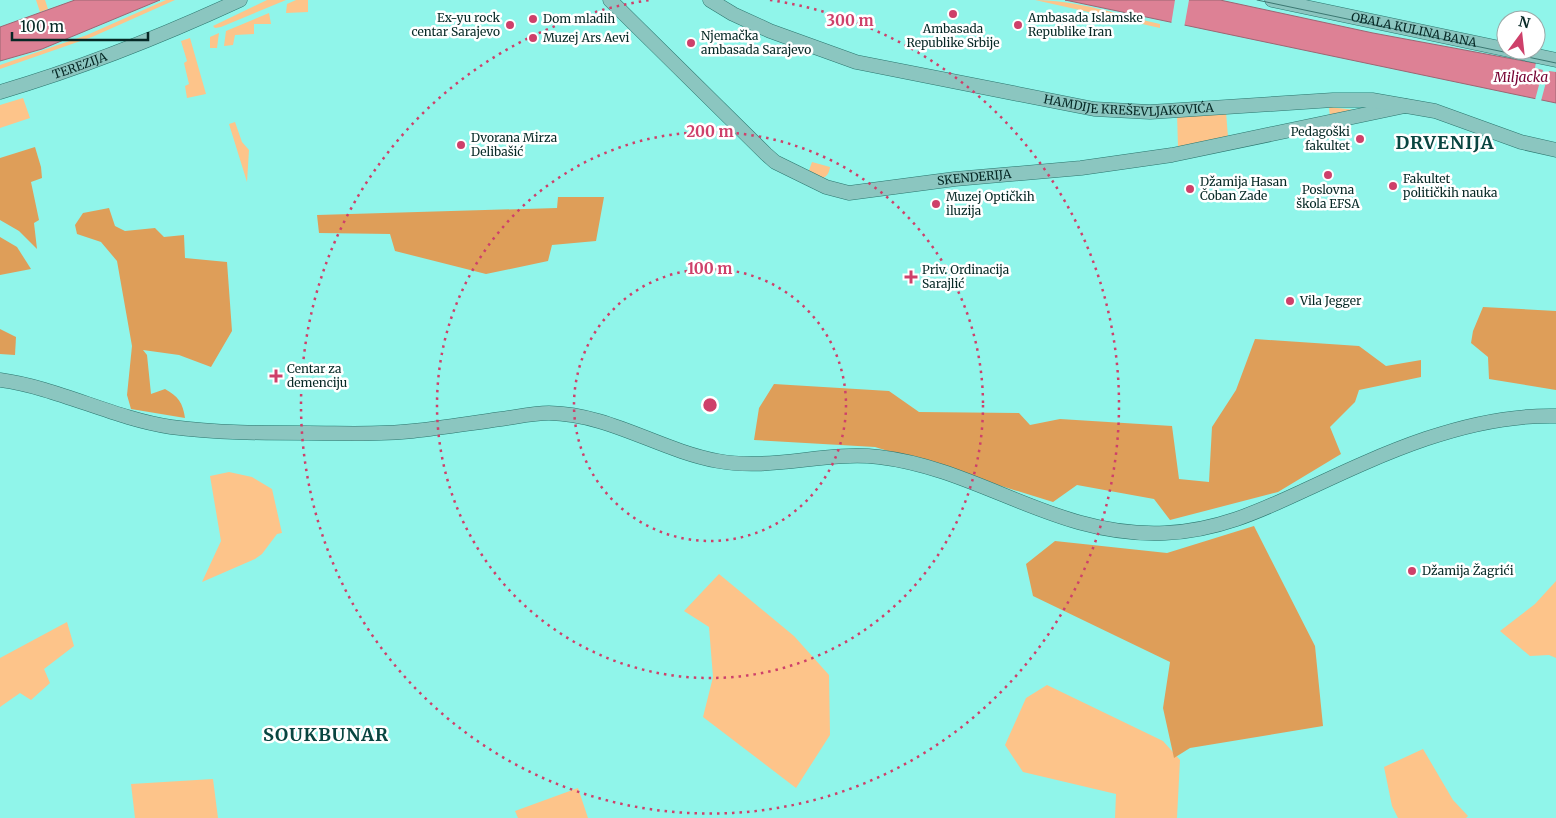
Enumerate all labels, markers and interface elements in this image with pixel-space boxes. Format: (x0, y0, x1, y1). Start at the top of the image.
marker: Ambasada Republike Srbije (947, 8, 959, 20)
street label: OBALA KULINA BANA (1350, 9, 1479, 50)
scale bar (12, 10, 149, 42)
place label: Ex-yu rock centar Sarajevo (412, 10, 500, 39)
place label: Ambasada Islamske Republike Iran (1027, 10, 1143, 39)
north arrow (1496, 10, 1546, 60)
place label: Dom mladih (543, 11, 615, 26)
text: 300 m (826, 11, 874, 30)
text: N (1517, 12, 1532, 33)
marker: Dom mladih (527, 13, 539, 25)
text: 100 m (20, 17, 64, 36)
marker: Ex-yu rock centar Sarajevo (504, 19, 516, 31)
marker: Ambasada Islamske Republike Iran (1012, 19, 1024, 31)
place label: Ambasada Republike Srbije (906, 21, 1000, 50)
place label: Njemačka ambasada Sarajevo (701, 28, 811, 57)
place label: Muzej Ars Aevi (543, 30, 630, 45)
marker: Muzej Ars Aevi (527, 32, 539, 44)
marker: Njemačka ambasada Sarajevo (685, 37, 697, 49)
street label: TEREZIJA (50, 49, 109, 82)
water label: Miljacka (1493, 68, 1548, 86)
street label: HAMDIJE KREŠEVLJAKOVIĆA (1042, 91, 1215, 119)
text: 200 m (686, 122, 734, 141)
place label: Pedagoški fakultet (1291, 124, 1350, 153)
place label: Dvorana Mirza Delibašić (471, 130, 558, 159)
district label: DRVENIJA (1396, 131, 1494, 154)
marker: Pedagoški fakultet (1354, 133, 1366, 145)
marker: Dvorana Mirza Delibašić (455, 139, 467, 151)
street label: SKENDERIJA (936, 166, 1012, 188)
marker: Poslovna škola EFSA (1322, 169, 1334, 181)
place label: Fakultet političkih nauka (1403, 171, 1498, 200)
place label: Džamija Hasan Čoban Zade (1200, 174, 1287, 203)
marker: Fakultet političkih nauka (1387, 180, 1399, 192)
place label: Poslovna škola EFSA (1296, 182, 1360, 211)
marker: Džamija Hasan Čoban Zade (1184, 183, 1196, 195)
place label: Muzej Optičkih iluzija (946, 189, 1035, 218)
marker: Muzej Optičkih iluzija (930, 198, 942, 210)
text: 100 m (688, 259, 732, 278)
place label: Priv. Ordinacija Sarajlić (922, 262, 1010, 291)
marker: Priv. Ordinacija Sarajlić (904, 270, 918, 284)
place label: Vila Jegger (1299, 293, 1362, 308)
marker: Vila Jegger (1284, 295, 1296, 307)
place label: Centar za demenciju (287, 361, 348, 390)
marker: Centar za demenciju (269, 369, 283, 383)
centre of rings (701, 396, 719, 414)
place label: Džamija Žagrići (1422, 562, 1514, 578)
marker: Džamija Žagrići (1406, 565, 1418, 577)
district label: SOUKBUNAR (263, 723, 389, 746)

